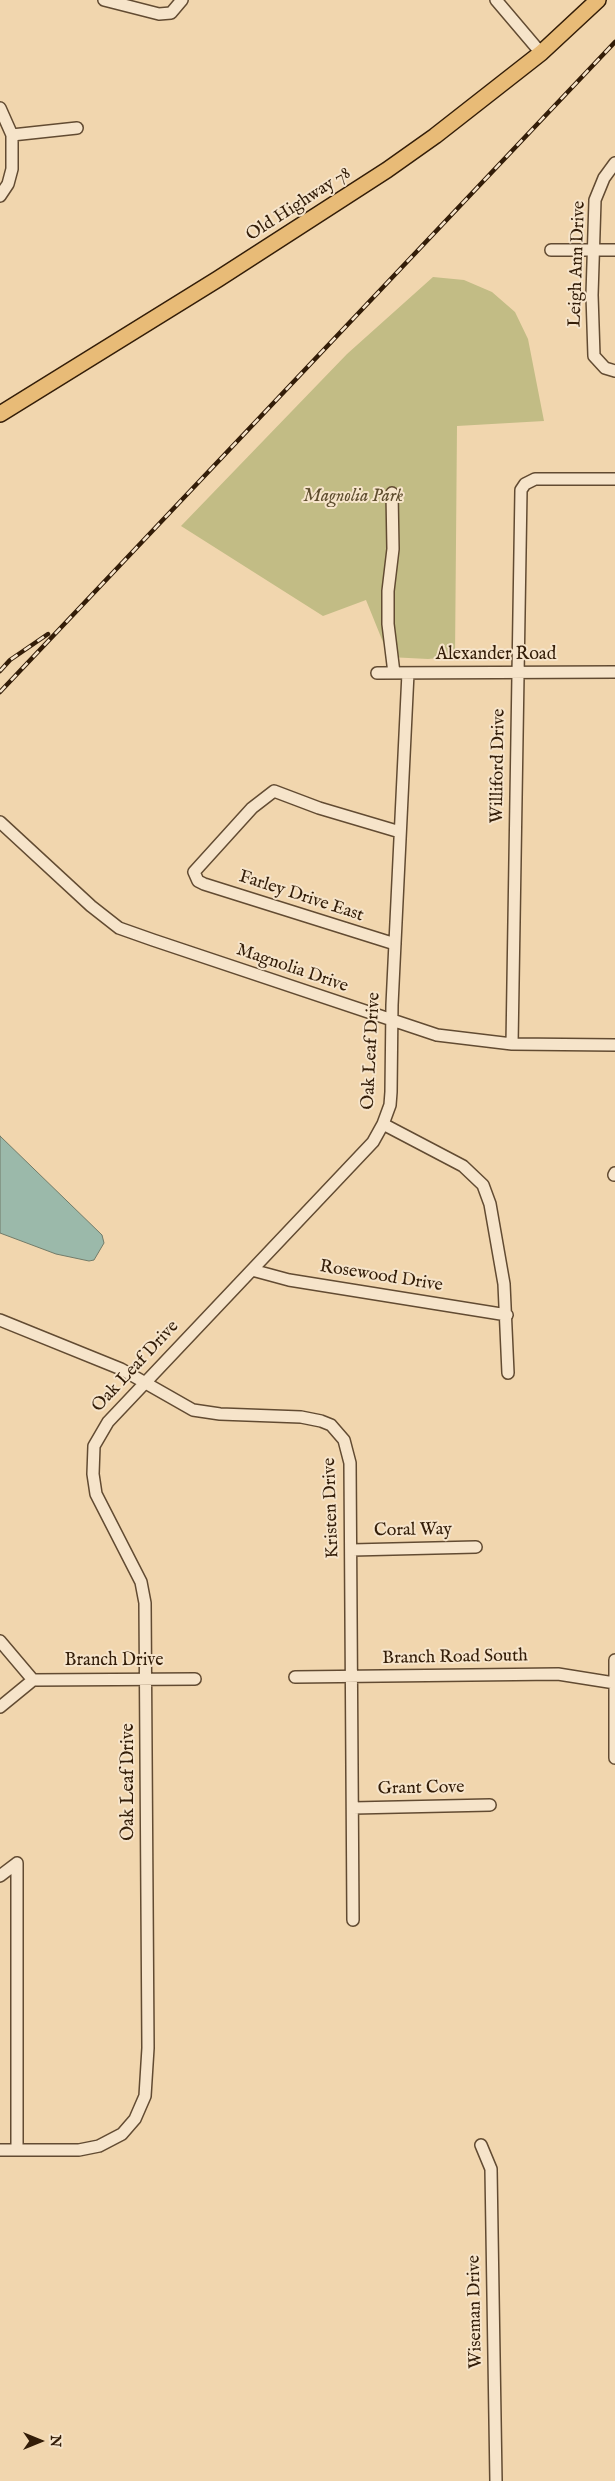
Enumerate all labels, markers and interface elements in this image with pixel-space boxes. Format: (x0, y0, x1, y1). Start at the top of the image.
street label: Old Highway 78 (243, 163, 355, 247)
street label: Leigh Ann Drive (565, 200, 591, 328)
park label: Magnolia Park (303, 486, 403, 508)
street label: Alexander Road (436, 644, 556, 666)
street label: Williford Drive (487, 708, 511, 824)
street label: Farley Drive East (236, 867, 366, 927)
street label: Magnolia Drive (233, 940, 351, 998)
street label: Oak Leaf Drive (358, 992, 386, 1110)
street label: Rosewood Drive (318, 1257, 444, 1297)
street label: Oak Leaf Drive (88, 1317, 184, 1417)
street label: Kristen Drive (319, 1457, 345, 1559)
street label: Coral Way (374, 1520, 452, 1542)
street label: Branch Road South (382, 1646, 528, 1670)
street label: Branch Drive (64, 1650, 164, 1672)
street label: Oak Leaf Drive (118, 1723, 140, 1841)
street label: Grant Cove (377, 1777, 465, 1801)
street label: Wiseman Drive (464, 2255, 488, 2369)
north arrow (15, 2416, 65, 2466)
text: N (46, 2435, 64, 2447)

